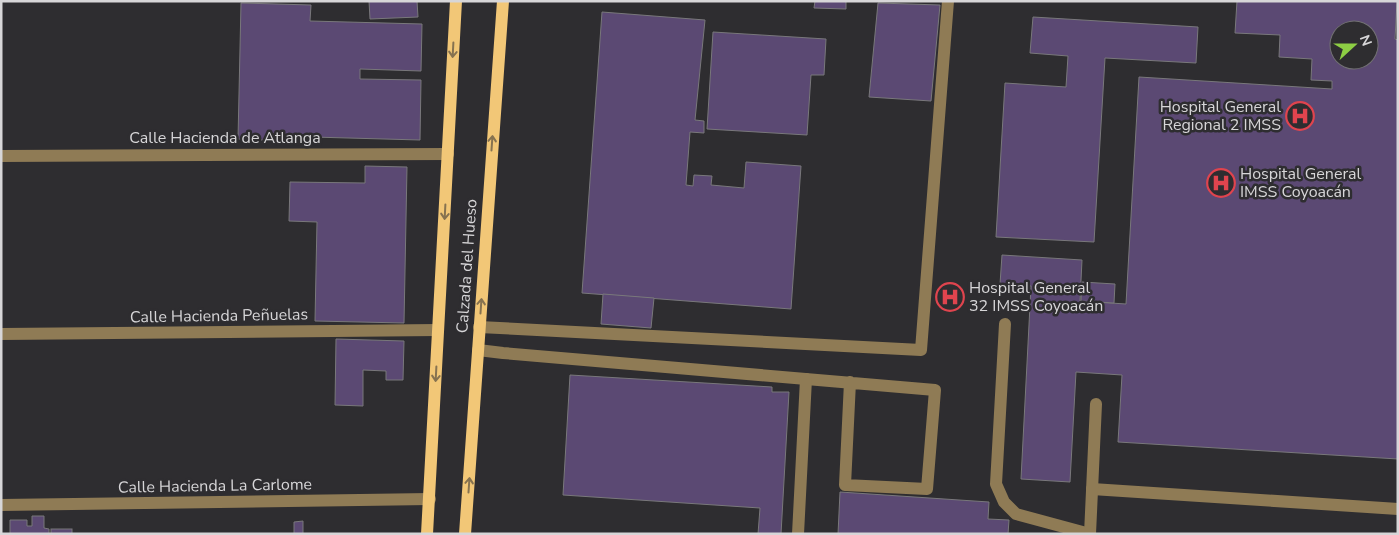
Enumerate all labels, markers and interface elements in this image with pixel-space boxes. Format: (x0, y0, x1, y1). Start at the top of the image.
north arrow (1329, 20, 1379, 70)
text: N (1355, 32, 1376, 49)
one-way arrow (449, 42, 458, 58)
place label: Hospital General Regional 2 IMSS (1160, 96, 1281, 136)
hospital icon: Hospital General Regional 2 IMSS (1285, 101, 1315, 131)
street label: Calle Hacienda de Atlanga (129, 127, 321, 149)
one-way arrow (488, 136, 497, 152)
place label: Hospital General IMSS Coyoacán (1240, 163, 1362, 203)
hospital icon: Hospital General IMSS Coyoacán (1206, 168, 1236, 198)
street label: Calzada del Hueso (451, 198, 483, 334)
one-way arrow (440, 204, 449, 220)
place label: Hospital General 32 IMSS Coyoacán (969, 277, 1103, 317)
hospital icon: Hospital General 32 IMSS Coyoacán (935, 282, 965, 312)
one-way arrow (476, 298, 485, 314)
street label: Calle Hacienda Peñuelas (130, 303, 308, 329)
one-way arrow (431, 366, 440, 382)
street label: Calle Hacienda La Carlome (118, 473, 312, 499)
one-way arrow (464, 477, 473, 493)

